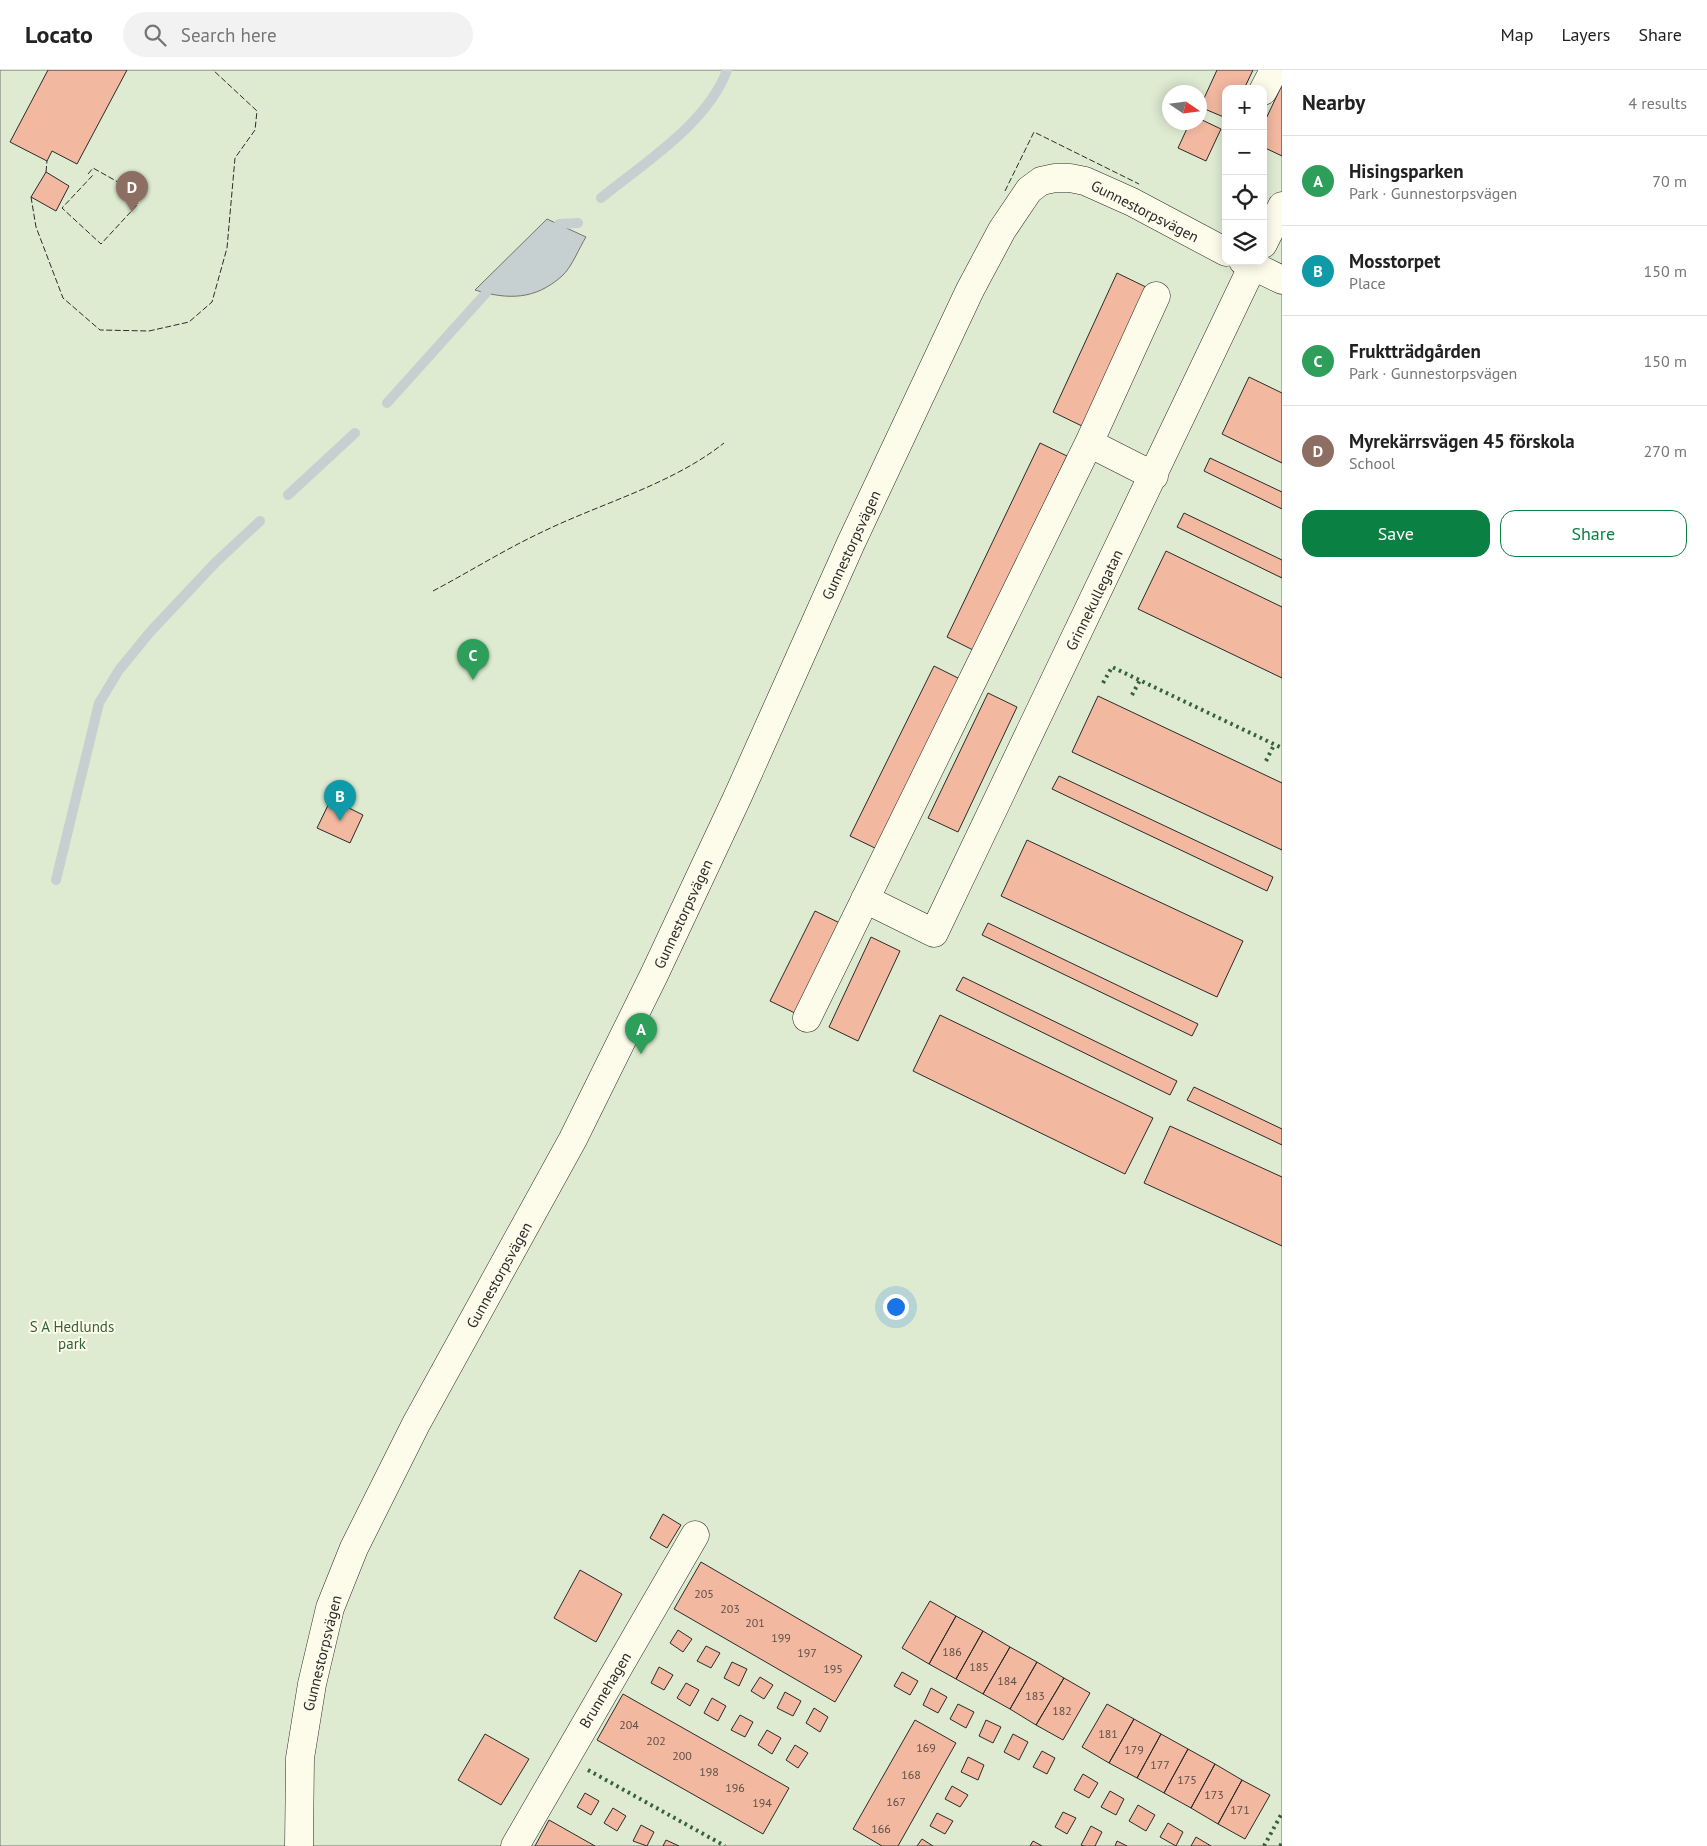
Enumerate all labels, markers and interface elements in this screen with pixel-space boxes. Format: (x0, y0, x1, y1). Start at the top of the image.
search box (123, 12, 473, 57)
text: Locato (25, 19, 93, 50)
icon: search (141, 21, 169, 49)
text: Search here (181, 23, 277, 47)
text: Map (1501, 23, 1533, 46)
text: Layers (1561, 23, 1610, 46)
text: Share (1638, 23, 1682, 46)
north arrow (1162, 85, 1207, 130)
map controls (1222, 85, 1267, 265)
button: + (1222, 85, 1267, 130)
text: Nearby (1302, 89, 1365, 116)
text: 4 results (1628, 93, 1687, 113)
button: − (1222, 130, 1267, 175)
text: Hisingsparken (1349, 159, 1464, 183)
pin: D (116, 171, 148, 212)
text: A (1313, 171, 1323, 191)
text: 70 m (1652, 171, 1687, 191)
button: locate (1222, 175, 1267, 220)
street label: Gunnestorpsvägen (1088, 176, 1202, 246)
text: Park · Gunnestorpsvägen (1349, 183, 1517, 203)
button: layers (1222, 220, 1267, 265)
text: Mosstorpet (1349, 249, 1440, 273)
text: B (1313, 261, 1323, 281)
text: 150 m (1644, 261, 1687, 281)
text: Place (1349, 273, 1386, 293)
text: Fruktträdgården (1349, 339, 1481, 363)
text: C (1314, 351, 1322, 371)
text: 150 m (1644, 351, 1687, 371)
text: Park · Gunnestorpsvägen (1349, 363, 1517, 383)
text: Myrekärrsvägen 45 förskola (1349, 429, 1575, 453)
text: D (1313, 441, 1323, 461)
text: 270 m (1644, 441, 1687, 461)
text: School (1349, 453, 1395, 473)
street label: Gunnestorpsvägen (817, 487, 885, 603)
button: Save (1302, 510, 1490, 557)
button: Share (1500, 510, 1687, 557)
street label: Grinnekullegatan (1061, 546, 1127, 654)
pin: C (457, 639, 489, 680)
pin: B (324, 780, 356, 821)
street label: Gunnestorpsvägen (649, 856, 717, 972)
pin: A (625, 1013, 657, 1054)
street label: Gunnestorpsvägen (462, 1219, 536, 1331)
your location (883, 1294, 909, 1320)
park label: S A Hedlunds park (30, 1317, 114, 1353)
house number: 205 (694, 1586, 714, 1601)
street label: Gunnestorpsvägen (298, 1593, 346, 1713)
house number: 203 (720, 1601, 740, 1616)
house number: 201 (745, 1615, 765, 1630)
house number: 199 (771, 1630, 791, 1645)
house number: 186 (942, 1644, 962, 1659)
house number: 197 (797, 1645, 817, 1660)
street label: Brunnehagen (575, 1648, 635, 1732)
house number: 185 (969, 1659, 989, 1674)
house number: 195 (823, 1661, 843, 1676)
house number: 184 (997, 1673, 1017, 1688)
house number: 183 (1025, 1688, 1045, 1703)
house number: 182 (1052, 1703, 1072, 1718)
house number: 204 (619, 1717, 639, 1732)
house number: 181 (1098, 1726, 1118, 1741)
house number: 202 (646, 1733, 666, 1748)
house number: 169 (916, 1740, 936, 1755)
house number: 179 (1124, 1742, 1144, 1757)
house number: 200 (672, 1748, 692, 1763)
house number: 177 (1150, 1757, 1170, 1772)
house number: 198 (699, 1764, 719, 1779)
house number: 168 (901, 1767, 921, 1782)
house number: 175 (1177, 1772, 1197, 1787)
house number: 196 (725, 1780, 745, 1795)
house number: 173 (1204, 1787, 1224, 1802)
house number: 167 (886, 1794, 906, 1809)
house number: 194 (752, 1795, 772, 1810)
house number: 171 (1230, 1802, 1250, 1817)
house number: 166 (871, 1821, 891, 1836)

